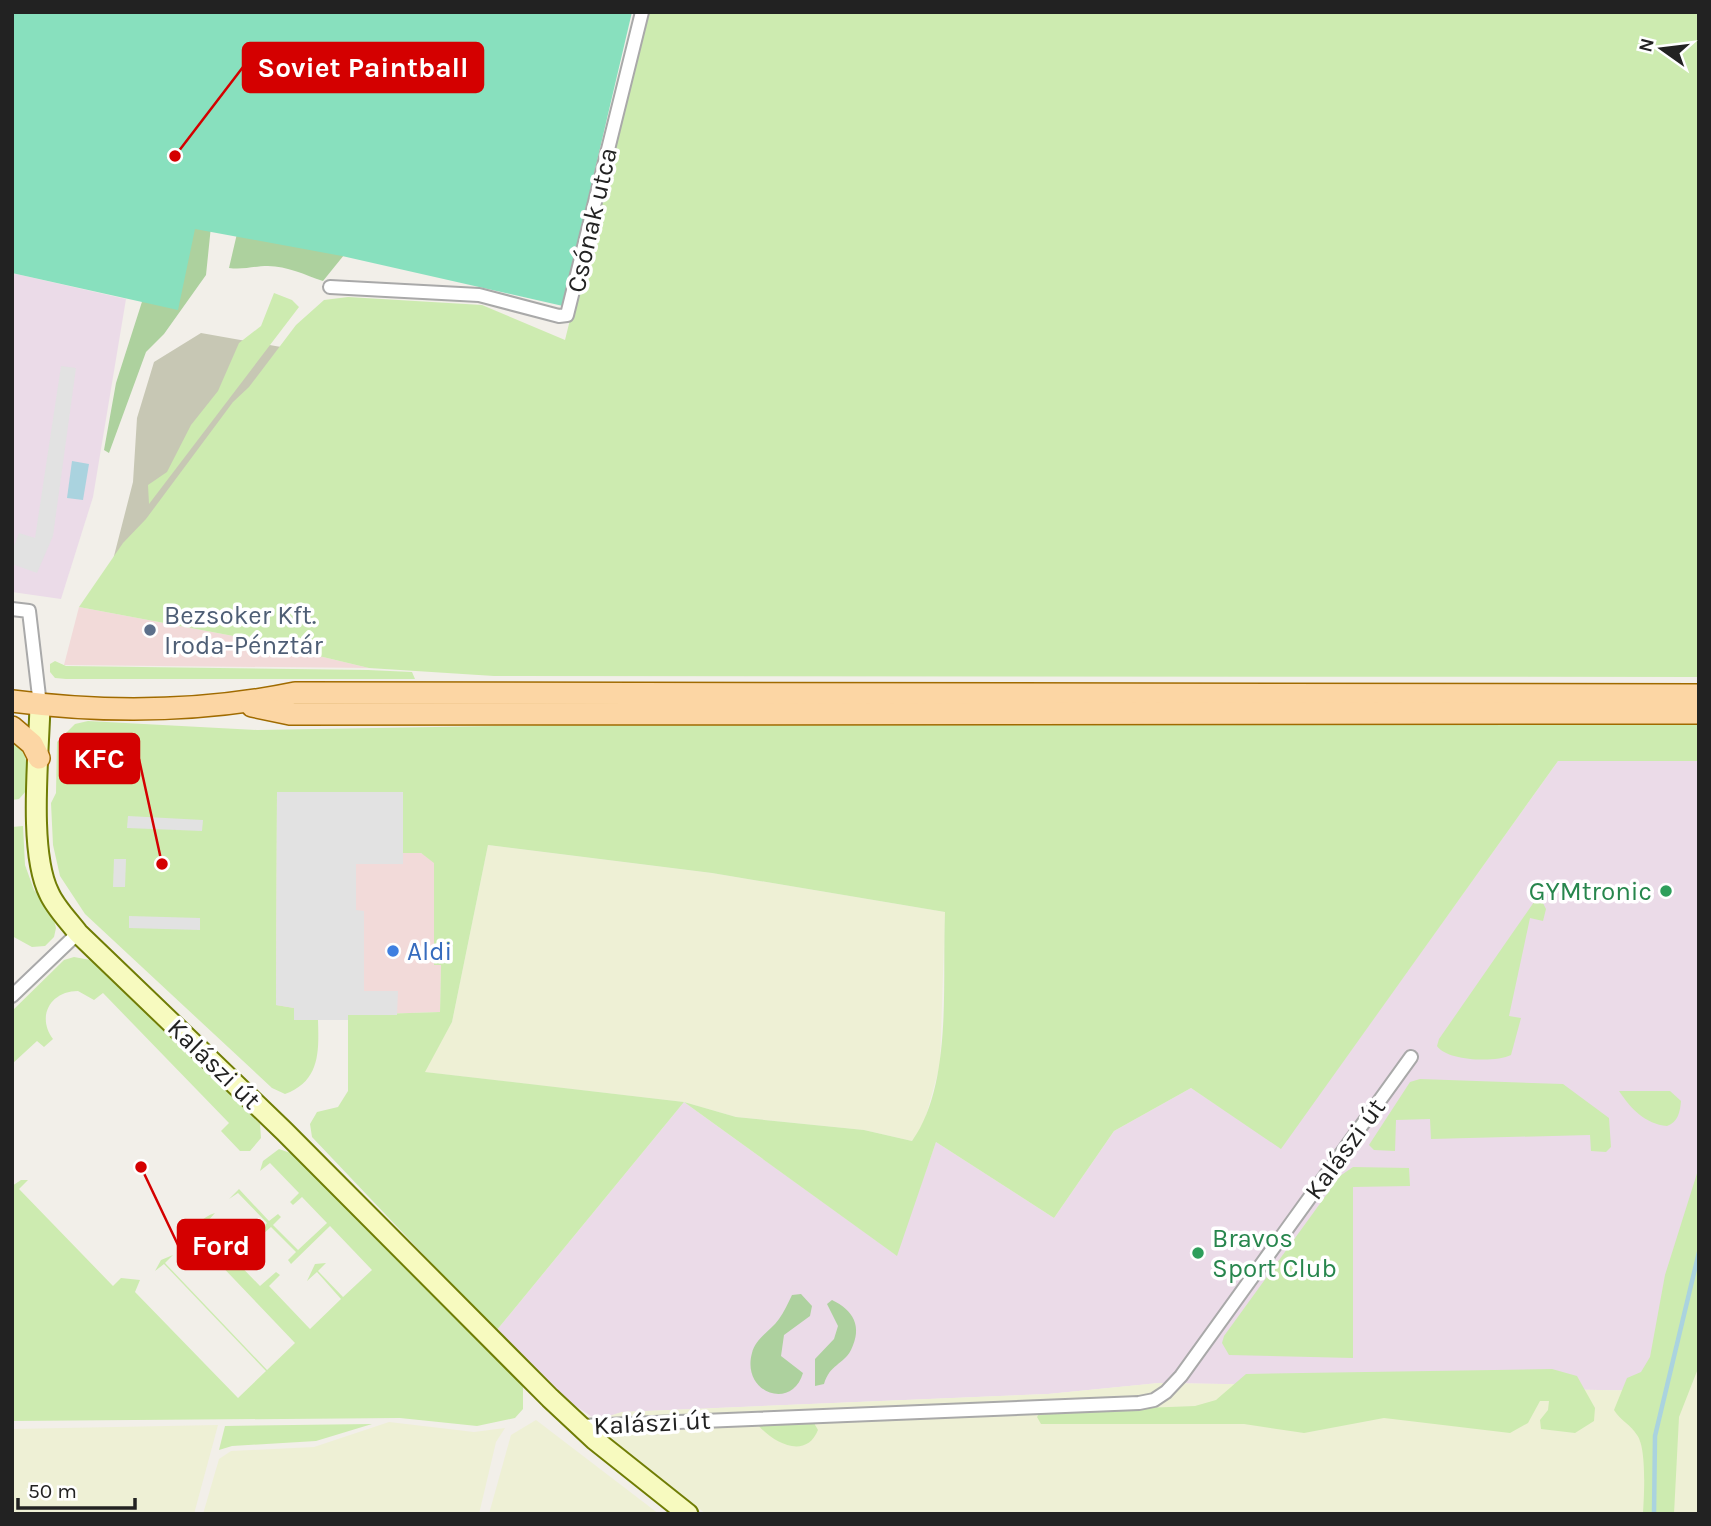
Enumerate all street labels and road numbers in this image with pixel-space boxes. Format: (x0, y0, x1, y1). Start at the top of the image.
street label: Csónak utca (560, 144, 624, 296)
street label: Kalászi út (161, 1012, 267, 1116)
street label: Kalászi út (1298, 1092, 1392, 1206)
street label: Kalászi út (593, 1404, 712, 1442)

